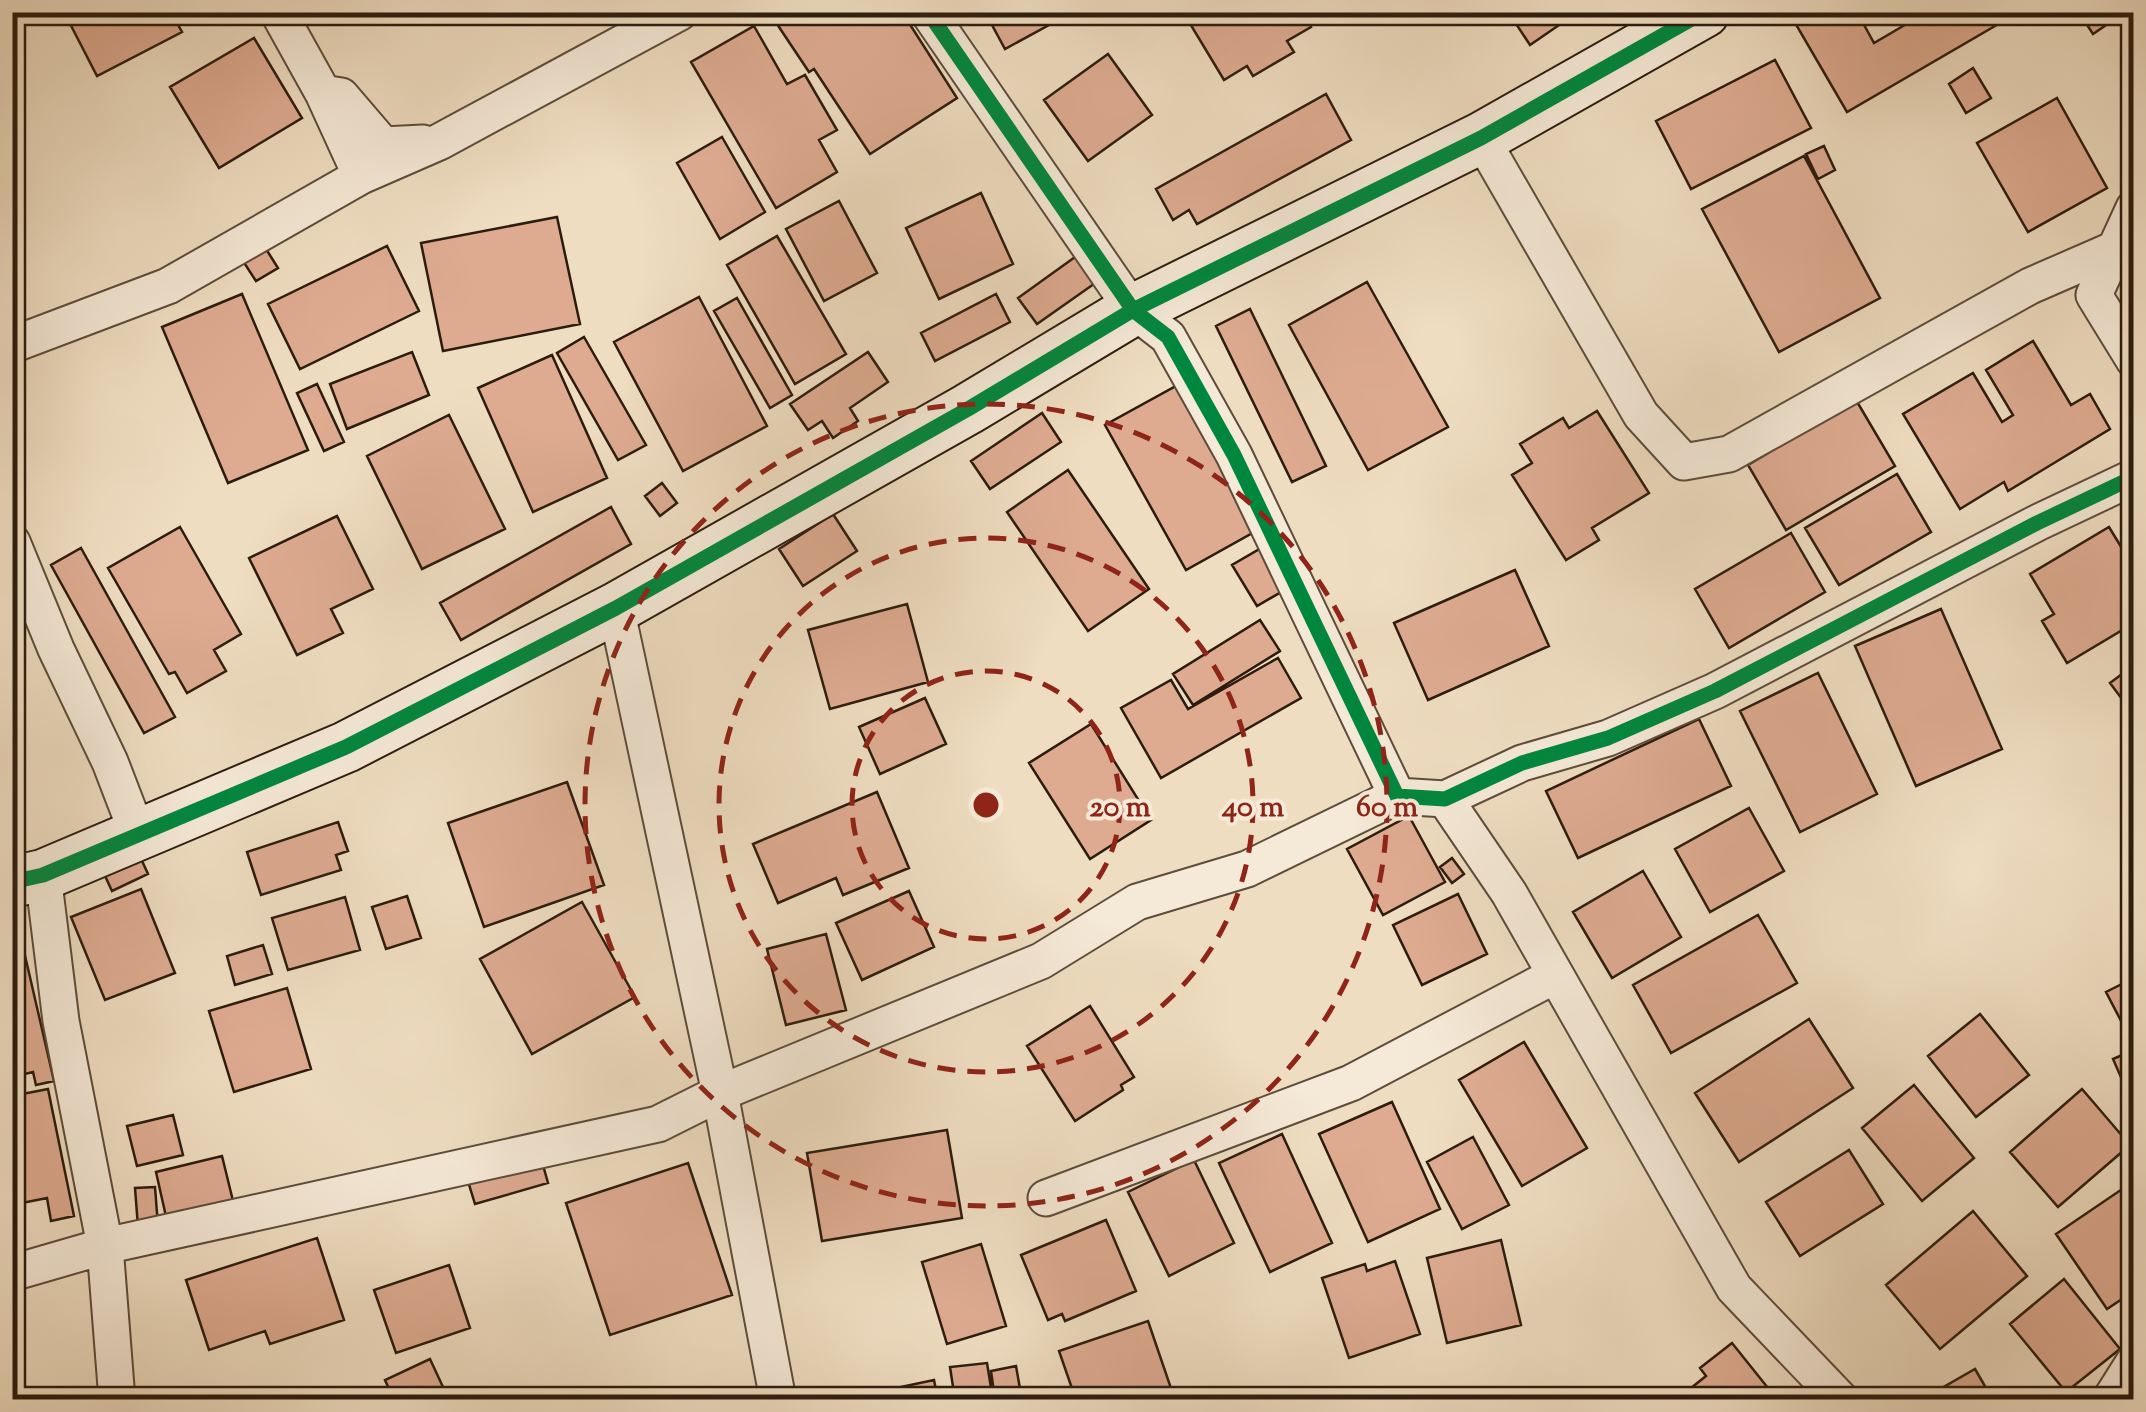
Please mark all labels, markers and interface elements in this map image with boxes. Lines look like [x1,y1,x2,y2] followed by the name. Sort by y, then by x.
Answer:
[968,787,1004,823] centre of rings
[1089,787,1151,830] text: 20 m
[1221,787,1284,830] text: 40 m
[1356,787,1418,830] text: 60 m

